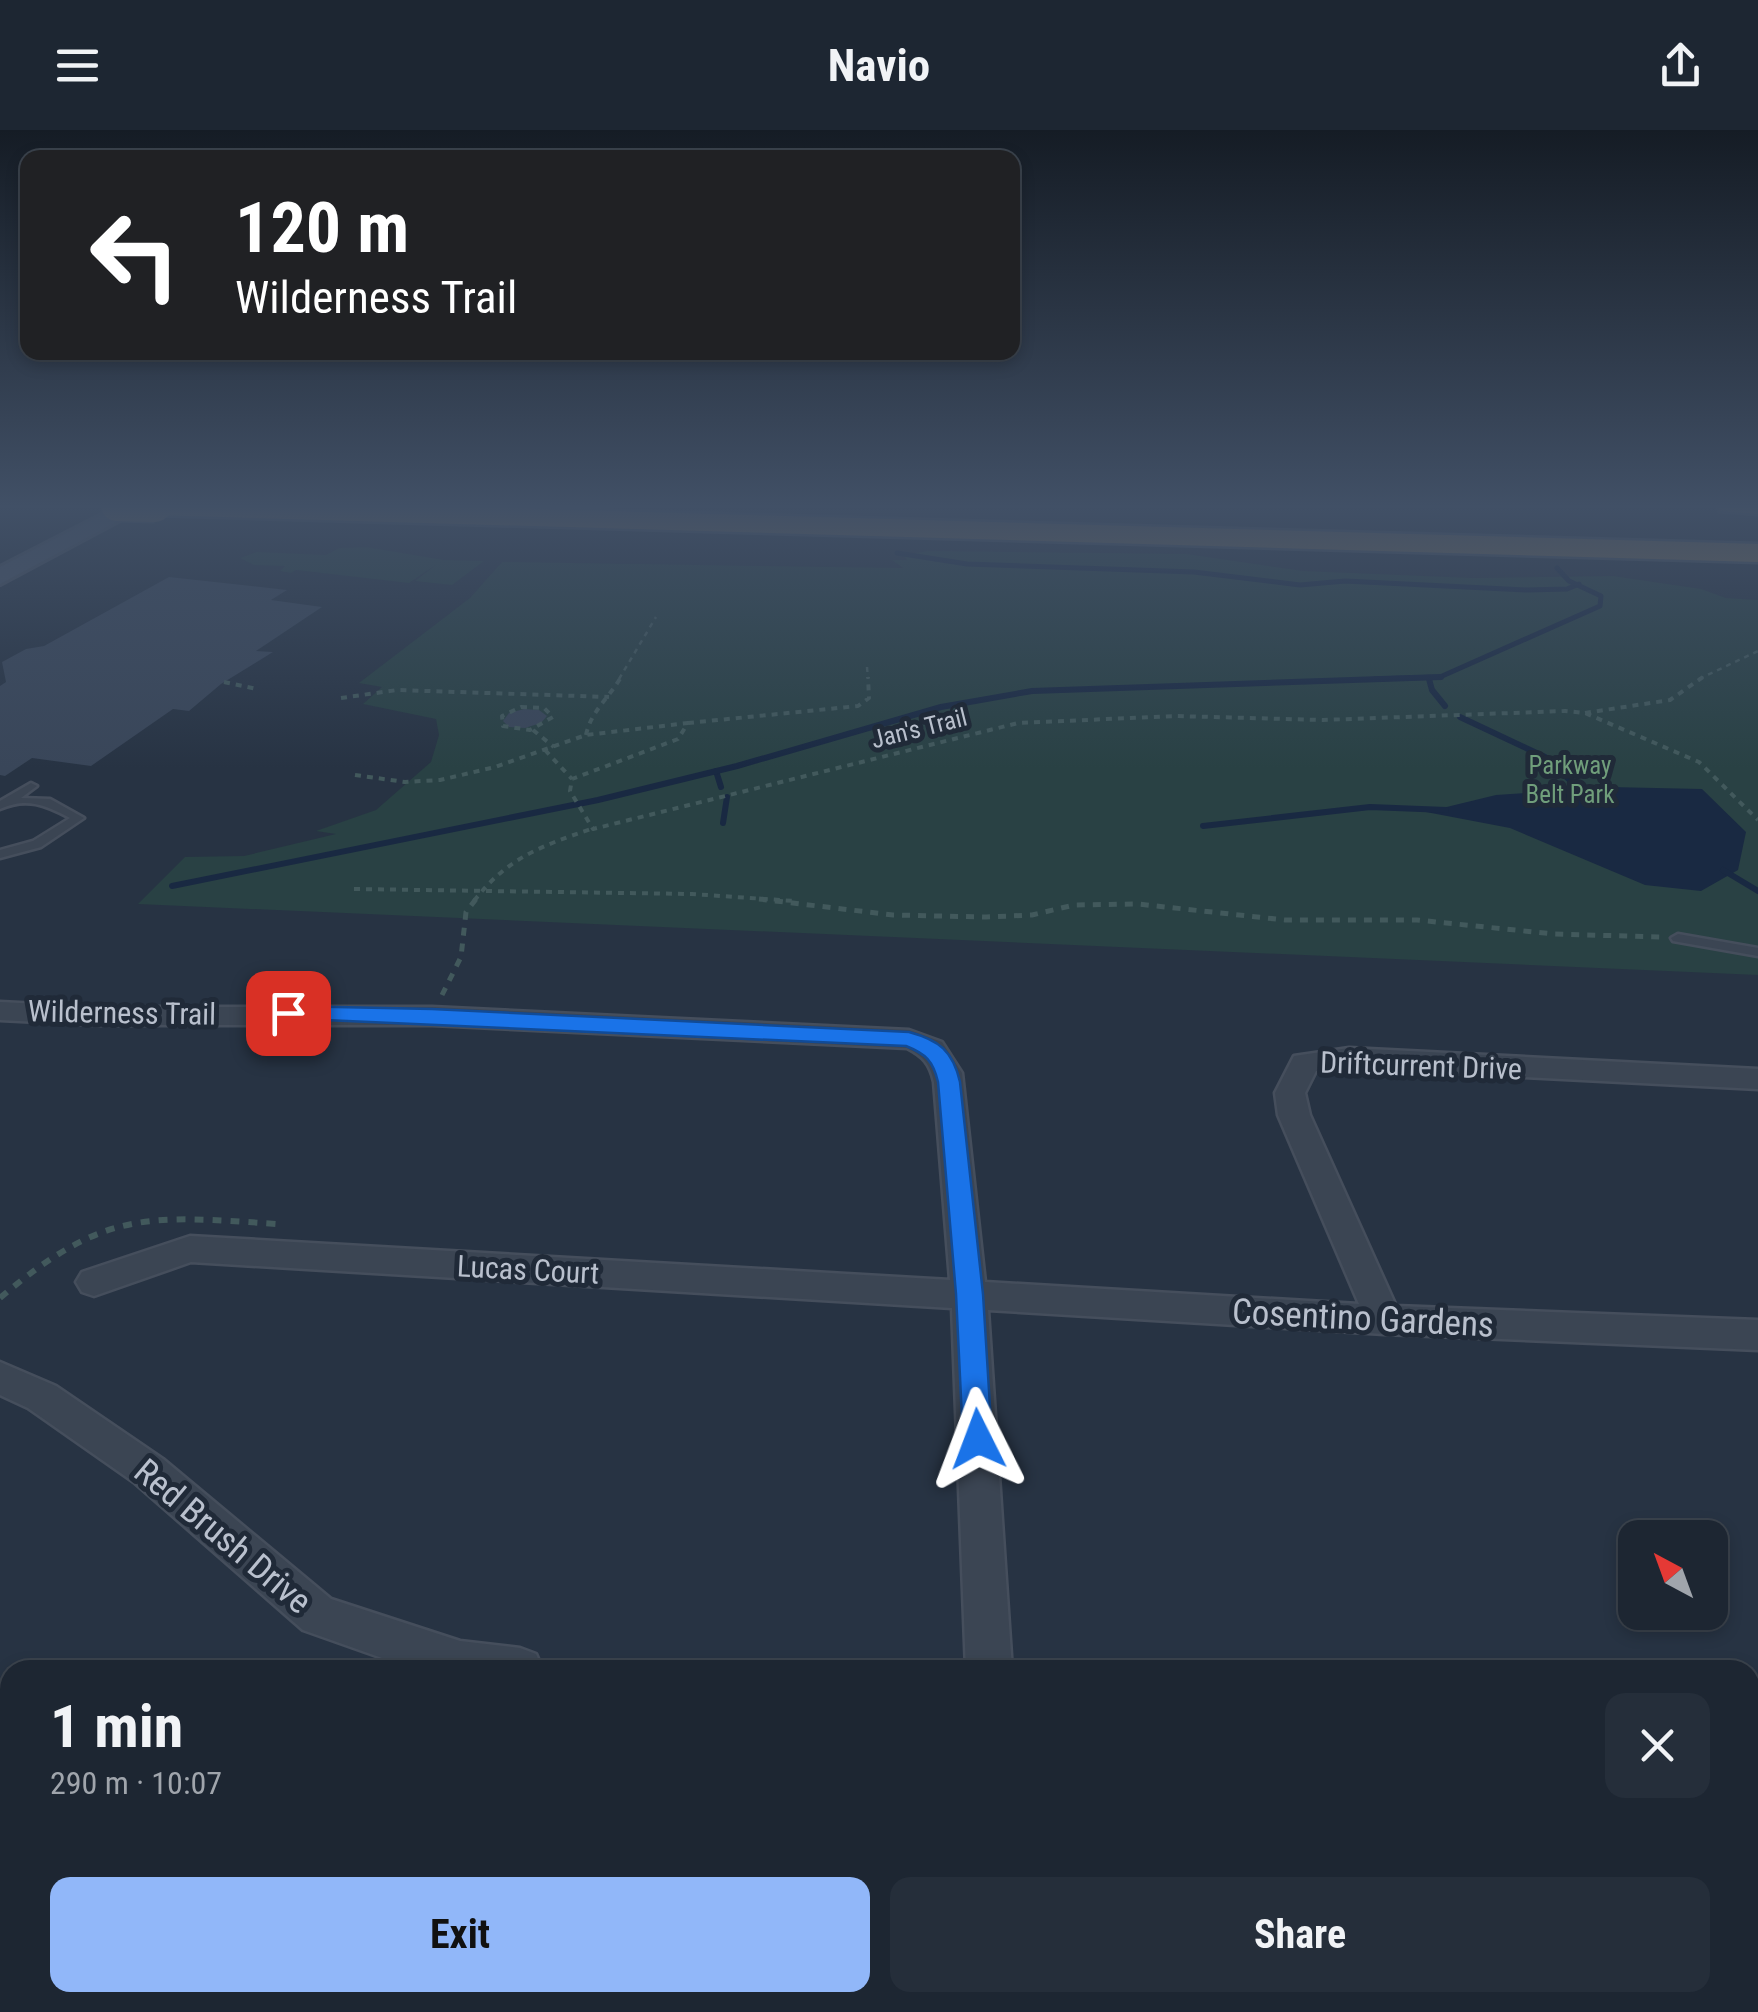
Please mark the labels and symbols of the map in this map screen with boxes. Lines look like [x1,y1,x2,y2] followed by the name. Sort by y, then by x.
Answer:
[868,703,970,754] street label: Jan's Trail
[1526,751,1615,809] park label: Parkway Belt Park
[246,971,331,1056] pin
[28,993,216,1032] street label: Wilderness Trail
[1319,1044,1523,1087] street label: Driftcurrent Drive
[456,1248,600,1291] street label: Lucas Court
[1231,1291,1495,1346] street label: Cosentino Gardens
[926,1387,1030,1491] position arrow
[126,1451,319,1622] street label: Red Brush Drive
[1618,1520,1728,1630] north arrow

